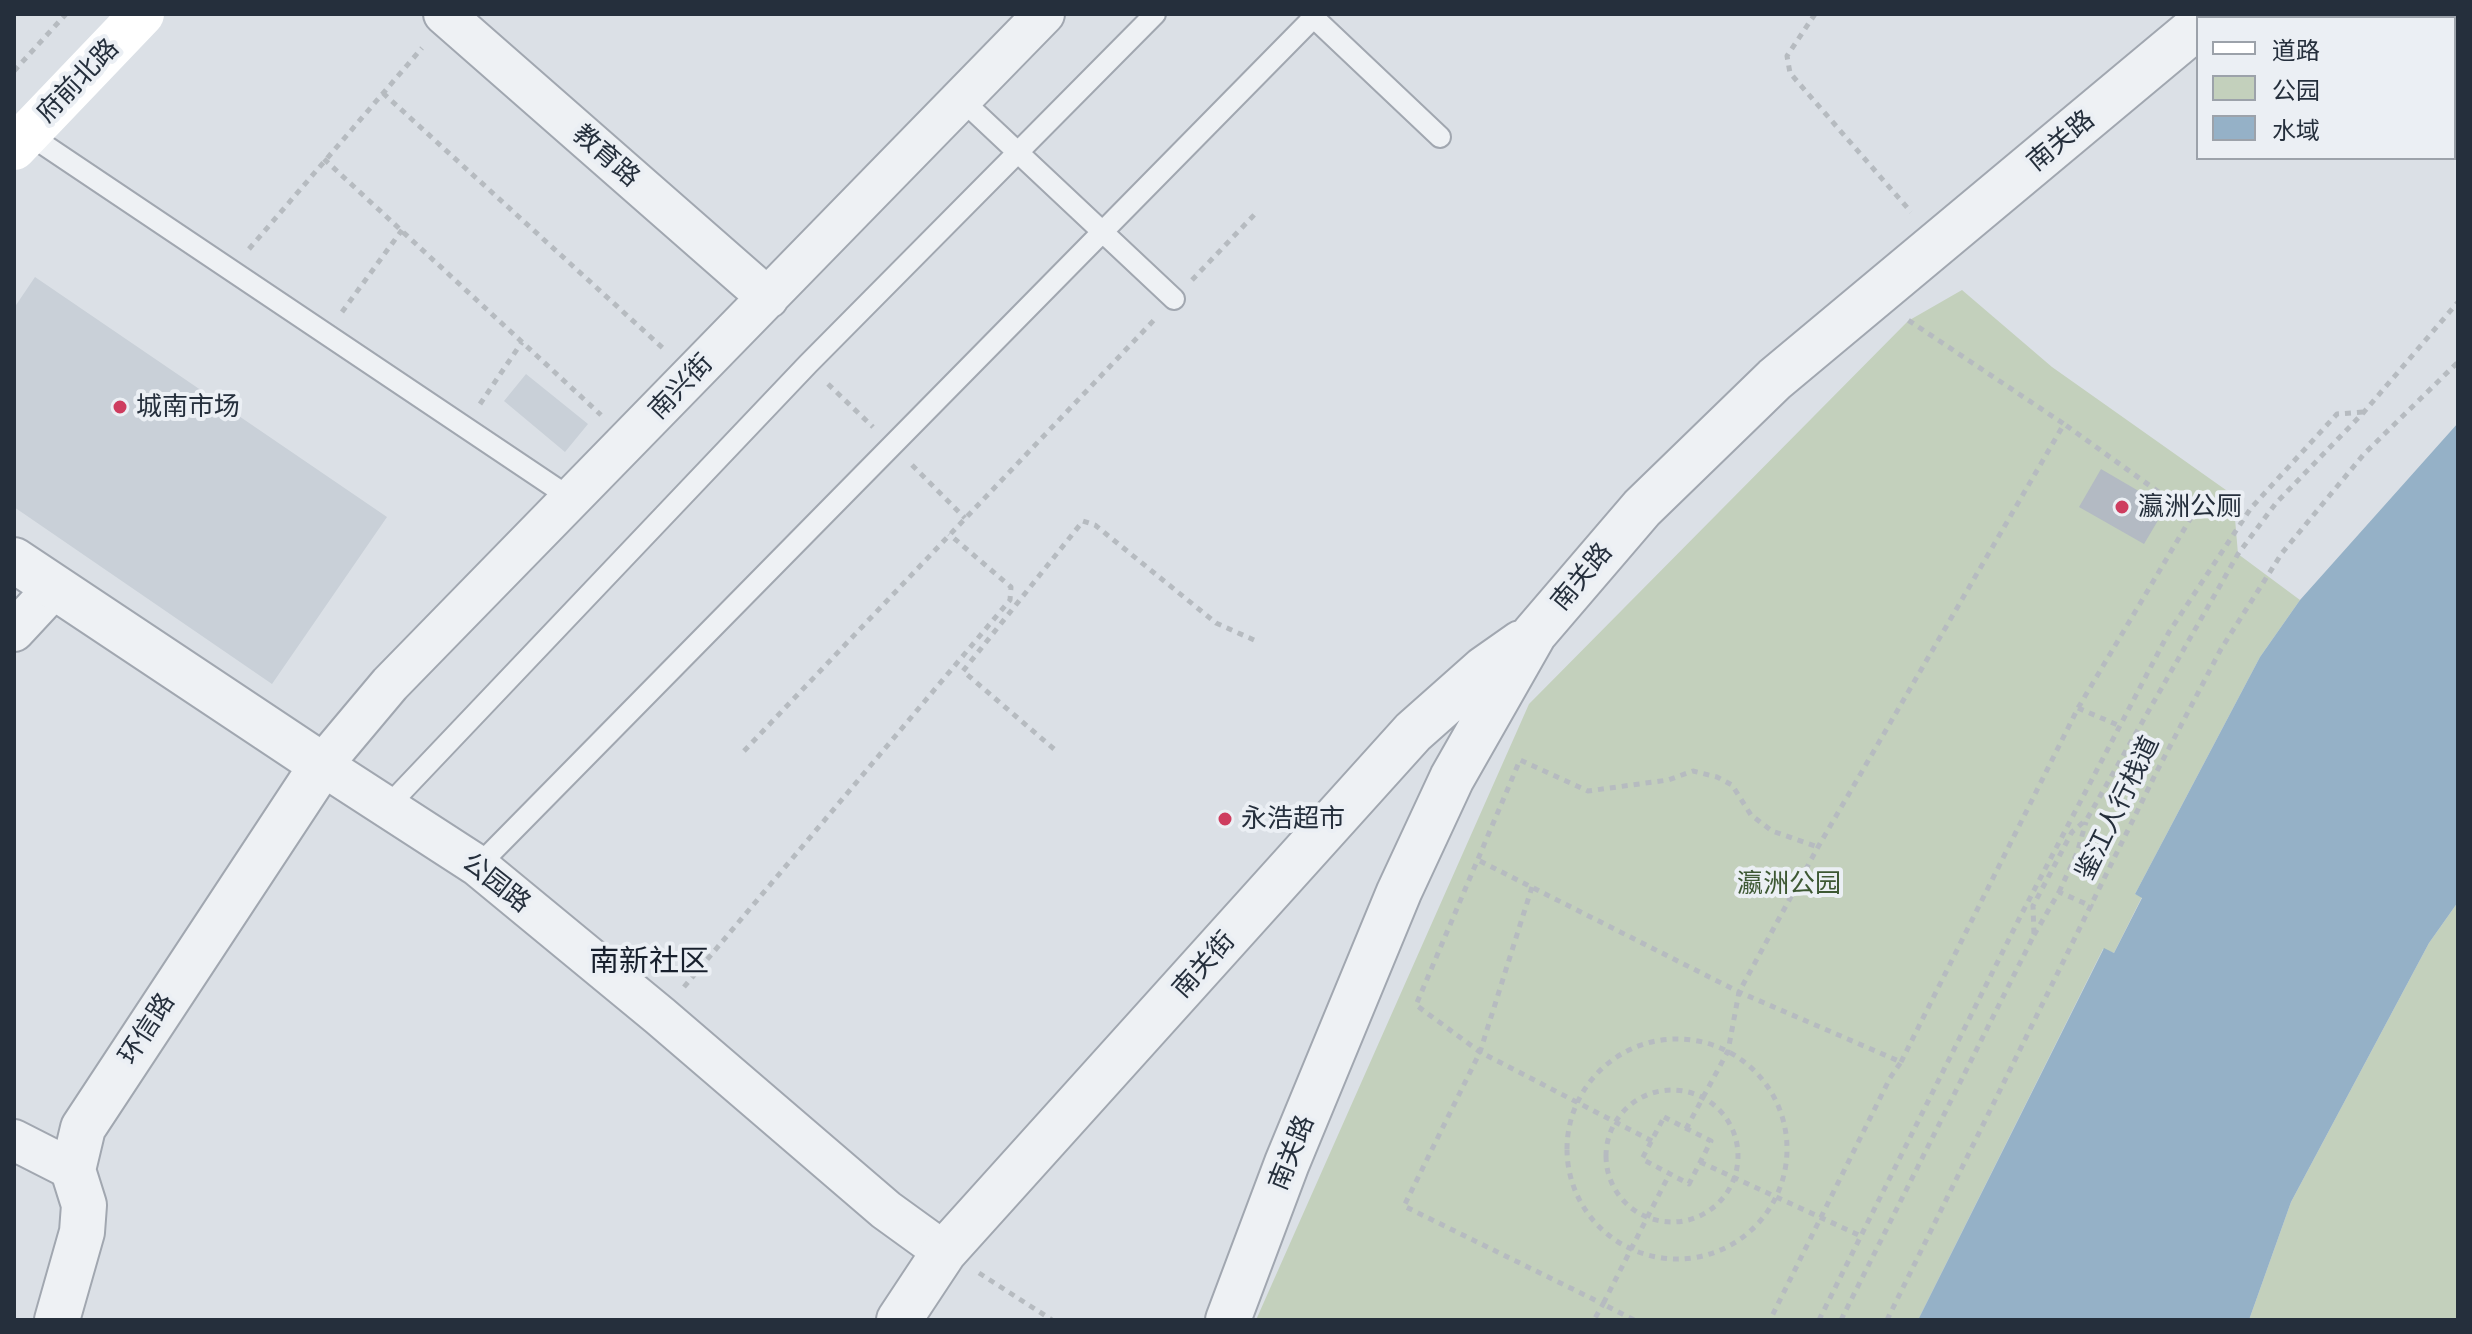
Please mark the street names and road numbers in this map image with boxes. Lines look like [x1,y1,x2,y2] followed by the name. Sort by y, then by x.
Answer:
[31,33,125,129] street label: 府前北路
[2021,104,2101,178] street label: 南关路
[566,119,646,193] street label: 教育路
[643,348,719,426] street label: 南兴街
[1545,537,1619,617] street label: 南关路
[2070,731,2166,885] street label: 鉴江人行栈道
[456,847,536,919] street label: 公园路
[1166,926,1242,1004] street label: 南关街
[113,988,181,1070] street label: 环信路
[1263,1111,1321,1195] street label: 南关路

